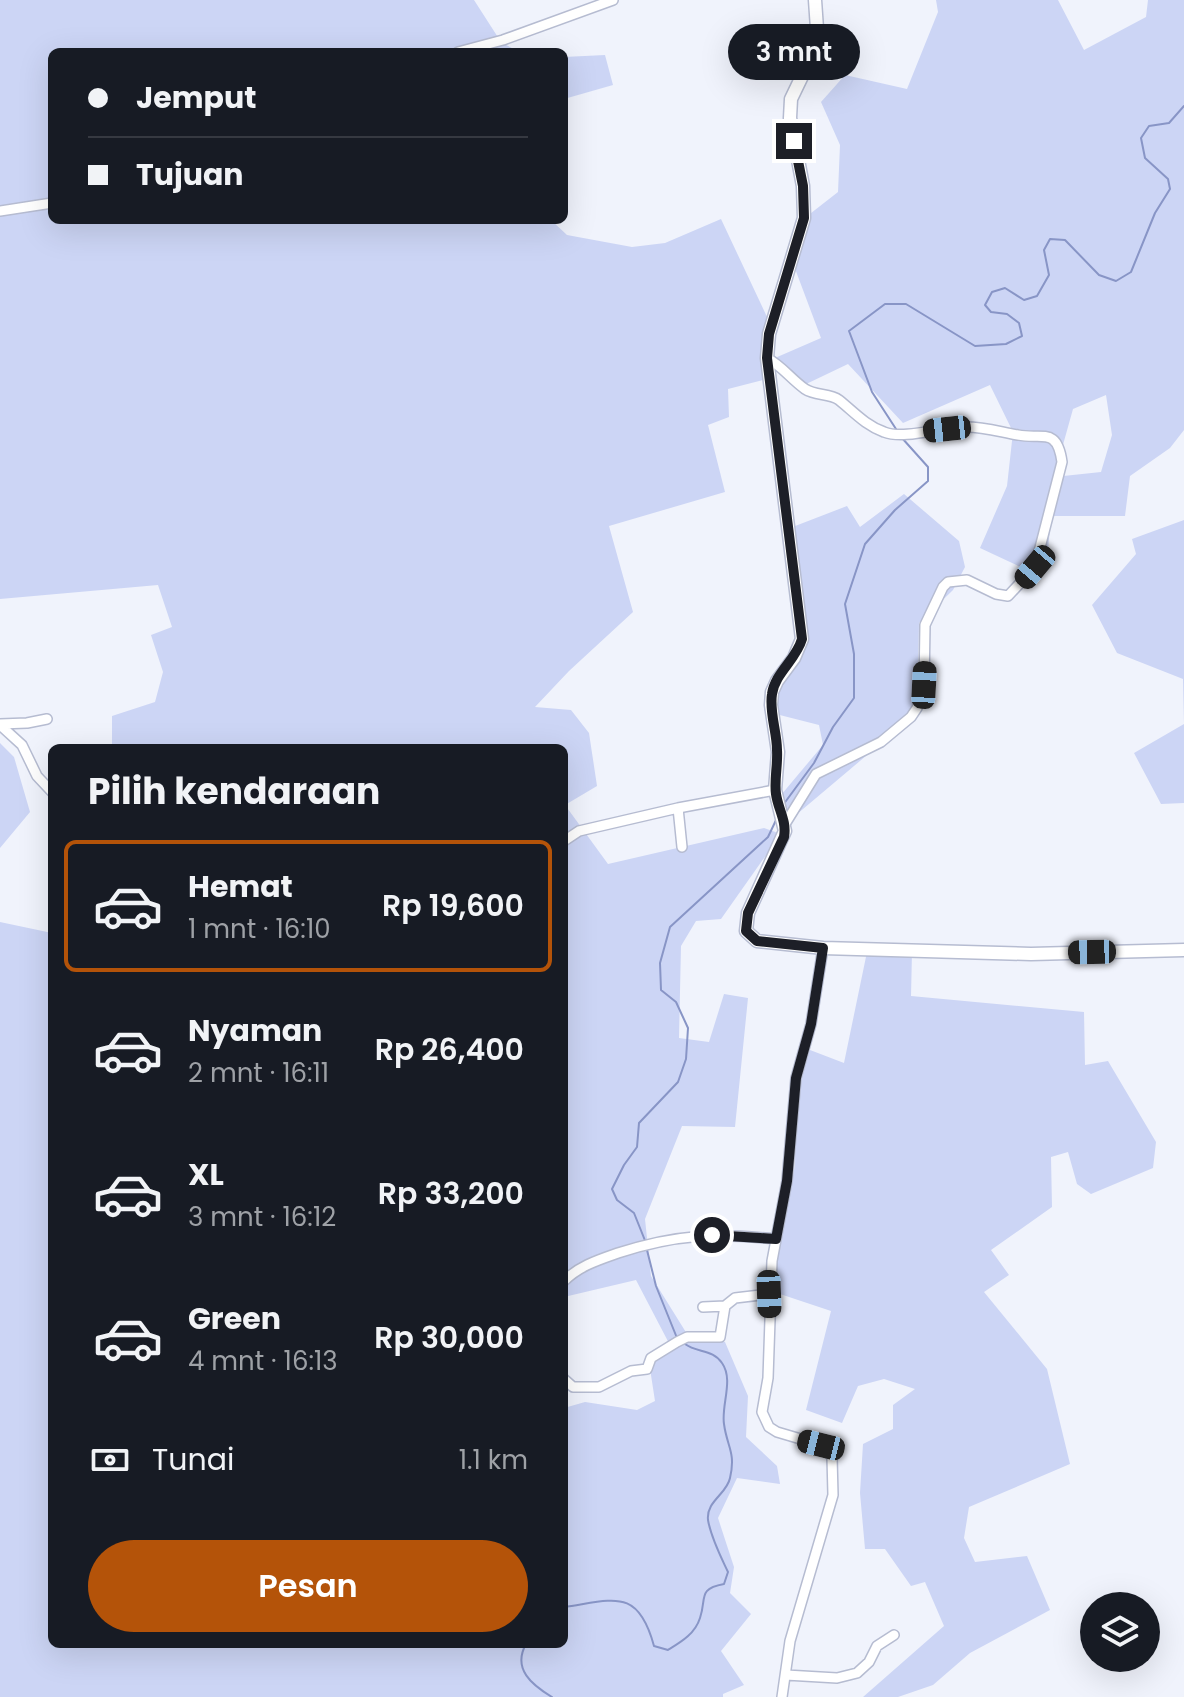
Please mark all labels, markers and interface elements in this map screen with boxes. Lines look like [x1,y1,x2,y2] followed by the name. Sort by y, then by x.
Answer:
[728,25,860,81] callout: 3 mnt
[756,34,832,70] text: 3 mnt
[136,76,256,119] text: Jemput
[776,123,812,159] route end
[136,153,244,196] text: Tujuan
[922,415,972,443] car
[1010,541,1060,593] car
[911,660,937,710] car
[88,766,380,817] text: Pilih kendaraan
[188,865,293,908] text: Hemat
[92,870,164,942] icon: car
[382,884,524,927] text: Rp 19,600
[188,911,331,947] text: 1 mnt · 16:10
[1068,940,1116,964] car
[188,1009,322,1052] text: Nyaman
[92,1014,164,1086] icon: car
[375,1028,524,1071] text: Rp 26,400
[188,1055,329,1091] text: 2 mnt · 16:11
[188,1153,224,1196] text: XL
[92,1158,164,1230] icon: car
[378,1172,524,1215] text: Rp 33,200
[188,1199,336,1235] text: 3 mnt · 16:12
[694,1217,730,1253] route start
[756,1270,782,1318] car
[188,1297,281,1340] text: Green
[92,1302,164,1374] icon: car
[374,1316,524,1359] text: Rp 30,000
[188,1343,338,1379] text: 4 mnt · 16:13
[795,1428,847,1462] car
[88,1438,132,1482] icon: cash
[152,1438,234,1481] text: Tunai
[459,1442,528,1478] text: 1.1 km
[88,1540,528,1632] button: Pesan
[1080,1592,1160,1672] map controls
[1080,1592,1160,1672] button: layers

